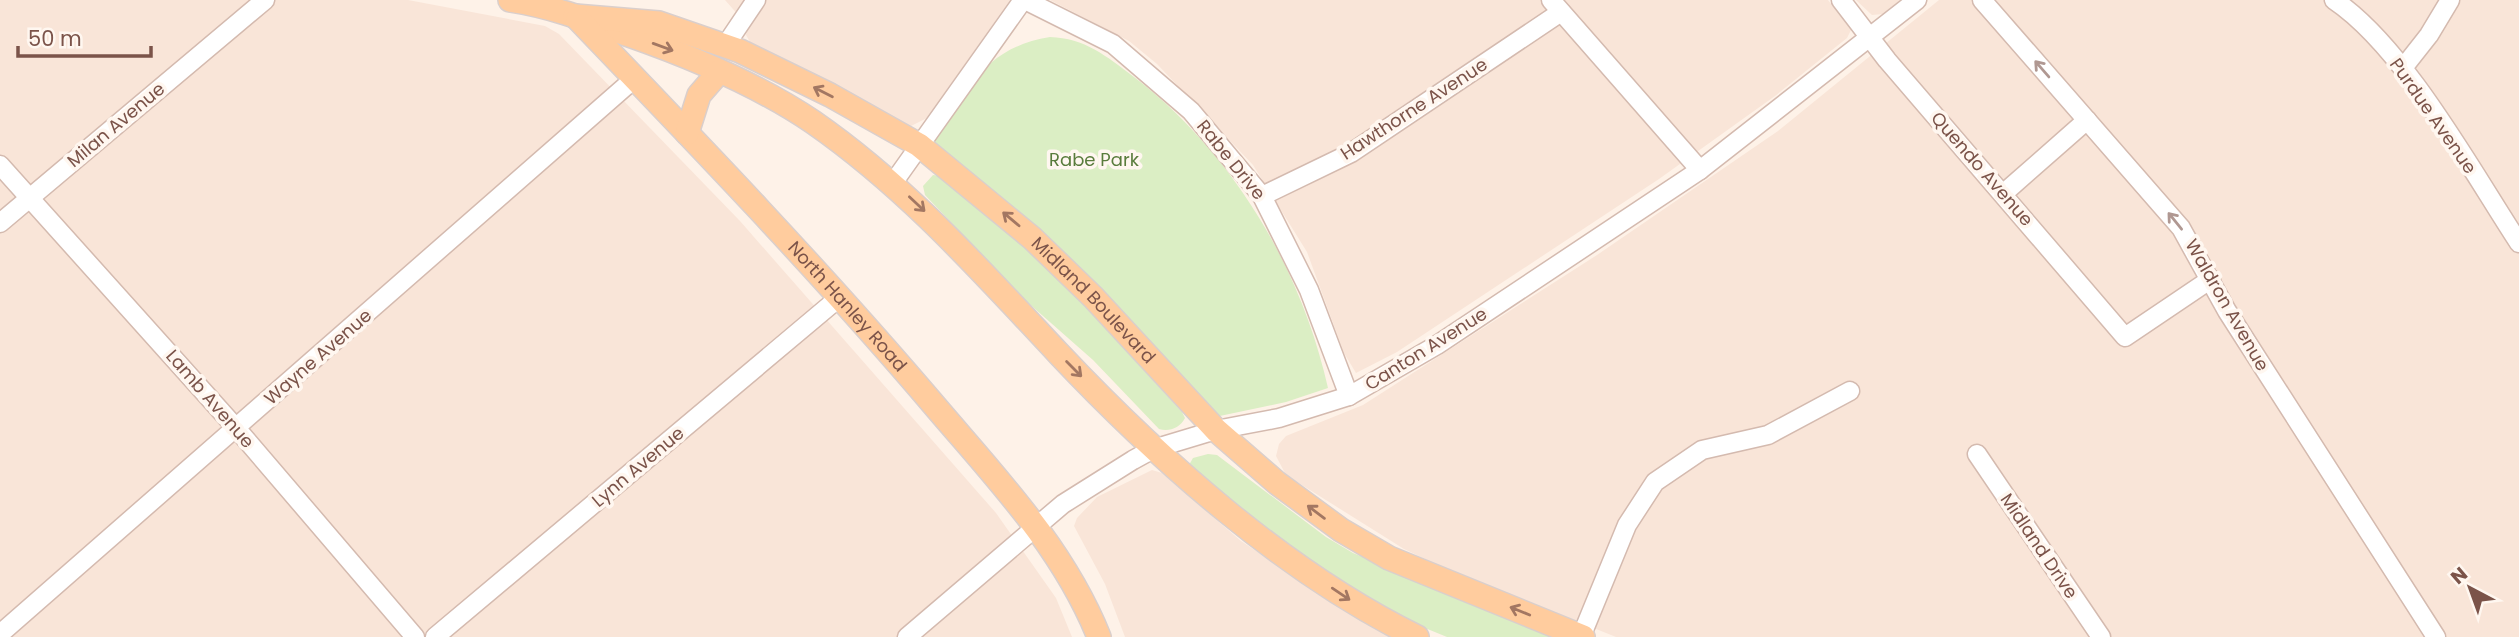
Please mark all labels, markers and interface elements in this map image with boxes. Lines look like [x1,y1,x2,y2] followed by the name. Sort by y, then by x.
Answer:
[18,14,150,58] scale bar
[28,24,82,53] text: 50 m
[651,42,673,54] one-way arrow
[1335,52,1492,166] street label: Hawthorne Avenue
[2384,53,2483,179] street label: Purdue Avenue
[2034,60,2050,78] one-way arrow
[62,76,170,173] street label: Milan Avenue
[813,85,834,99] one-way arrow
[1926,106,2039,231] street label: Quendo Avenue
[1191,114,1271,205] street label: Rabe Drive
[1049,147,1140,172] park label: Rabe Park
[908,196,925,213] one-way arrow
[1002,212,1020,227] one-way arrow
[2168,213,2183,231] one-way arrow
[1026,231,1161,369] street label: Midland Boulevard
[2179,234,2275,375] street label: Waldron Avenue
[782,236,913,377] street label: North Hanley Road
[1360,301,1492,396] street label: Canton Avenue
[259,303,377,410] street label: Wayne Avenue
[161,344,260,453] street label: Lamb Avenue
[1065,360,1082,377] one-way arrow
[586,421,689,513] street label: Lynn Avenue
[1995,488,2084,603] street label: Midland Drive
[1307,504,1326,519] one-way arrow
[2435,553,2505,623] north arrow
[2445,561,2473,590] text: N
[1330,587,1350,601] one-way arrow
[1509,604,1531,617] one-way arrow

